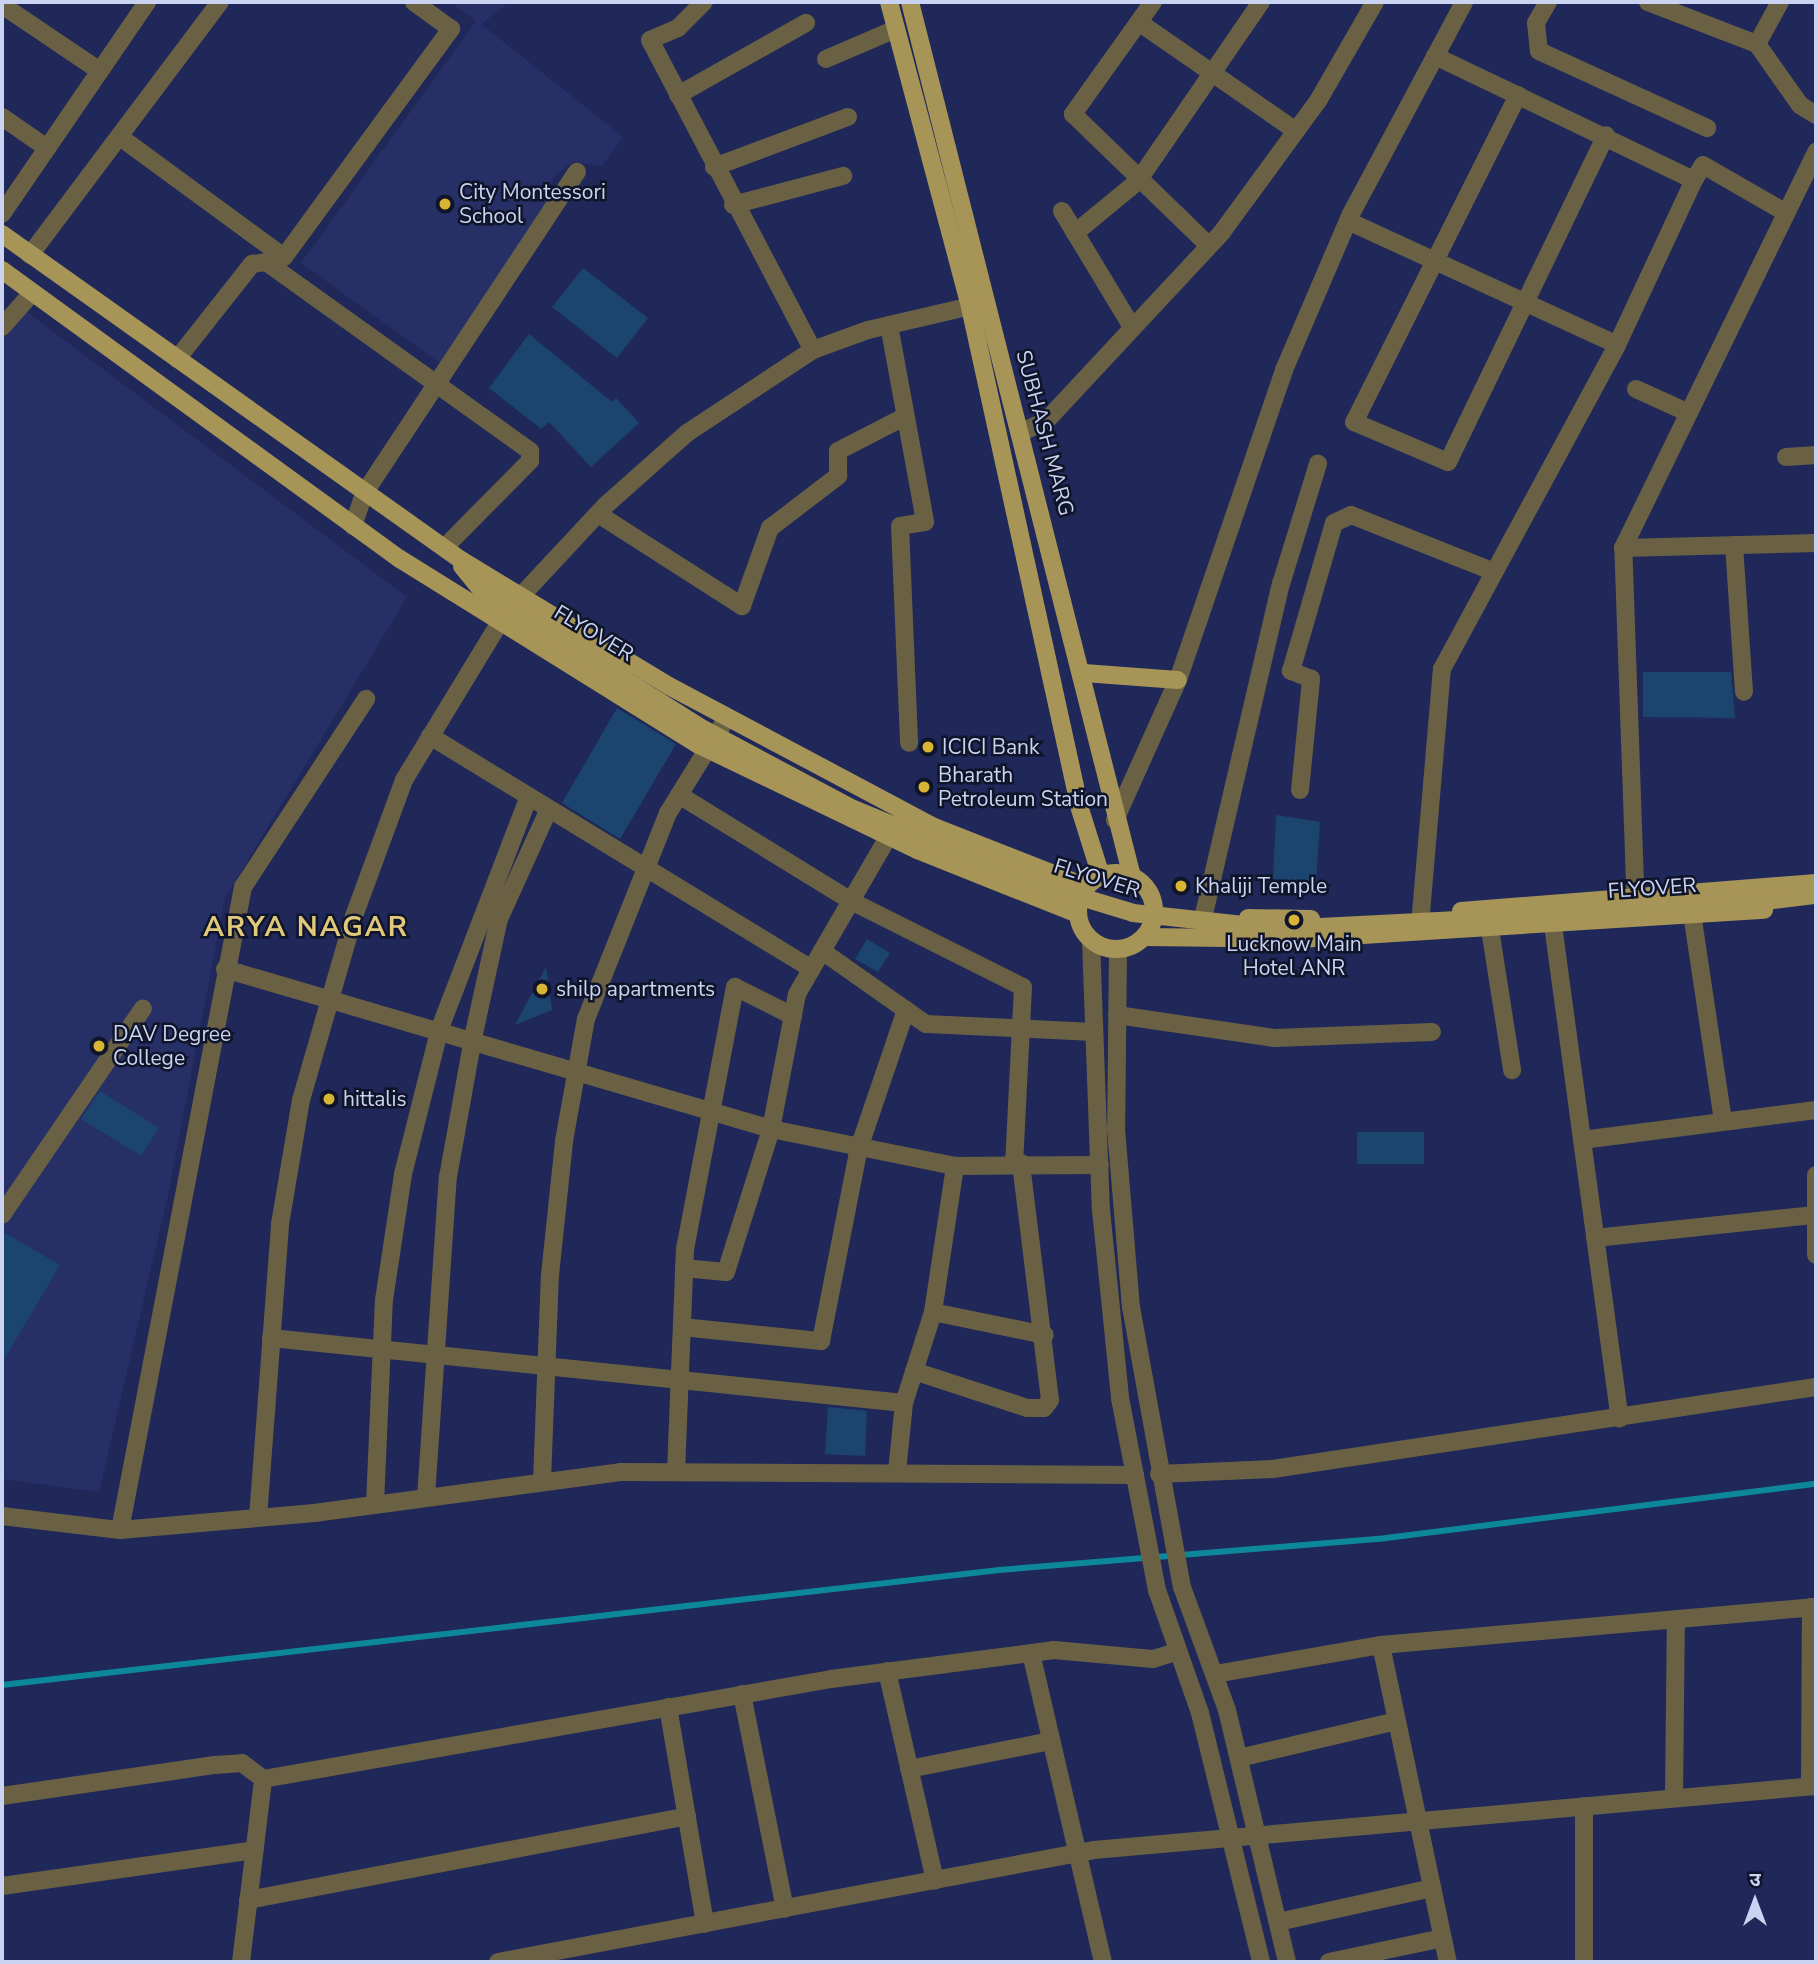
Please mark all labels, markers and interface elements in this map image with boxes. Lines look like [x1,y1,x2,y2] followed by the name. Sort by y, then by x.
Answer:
[459,179,606,229] place label: City Montessori School
[437,196,453,212] marker: City Montessori School
[1011,347,1079,519] street label: SUBHASH MARG
[550,599,638,667] street label: FLYOVER
[942,734,1040,760] place label: ICICI Bank
[920,739,936,755] marker: ICICI Bank
[938,762,1108,812] place label: Bharath Petroleum Station
[916,779,932,795] marker: Bharath Petroleum Station
[1051,853,1143,903] street label: FLYOVER
[1607,872,1697,904] street label: FLYOVER
[1195,873,1327,899] place label: Khaliji Temple
[1173,878,1189,894] marker: Khaliji Temple
[204,910,408,944] district label: ARYA NAGAR
[1286,912,1302,928] marker: Lucknow Main Hotel ANR
[1226,931,1362,981] place label: Lucknow Main Hotel ANR
[556,976,715,1002] place label: shilp apartments
[534,981,550,997] marker: shilp apartments
[113,1021,231,1071] place label: DAV Degree College
[91,1038,107,1054] marker: DAV Degree College
[343,1086,407,1112] place label: hittalis
[321,1091,337,1107] marker: hittalis
[1720,1866,1790,1936] north arrow
[1749,1867,1761,1893] text: उ

